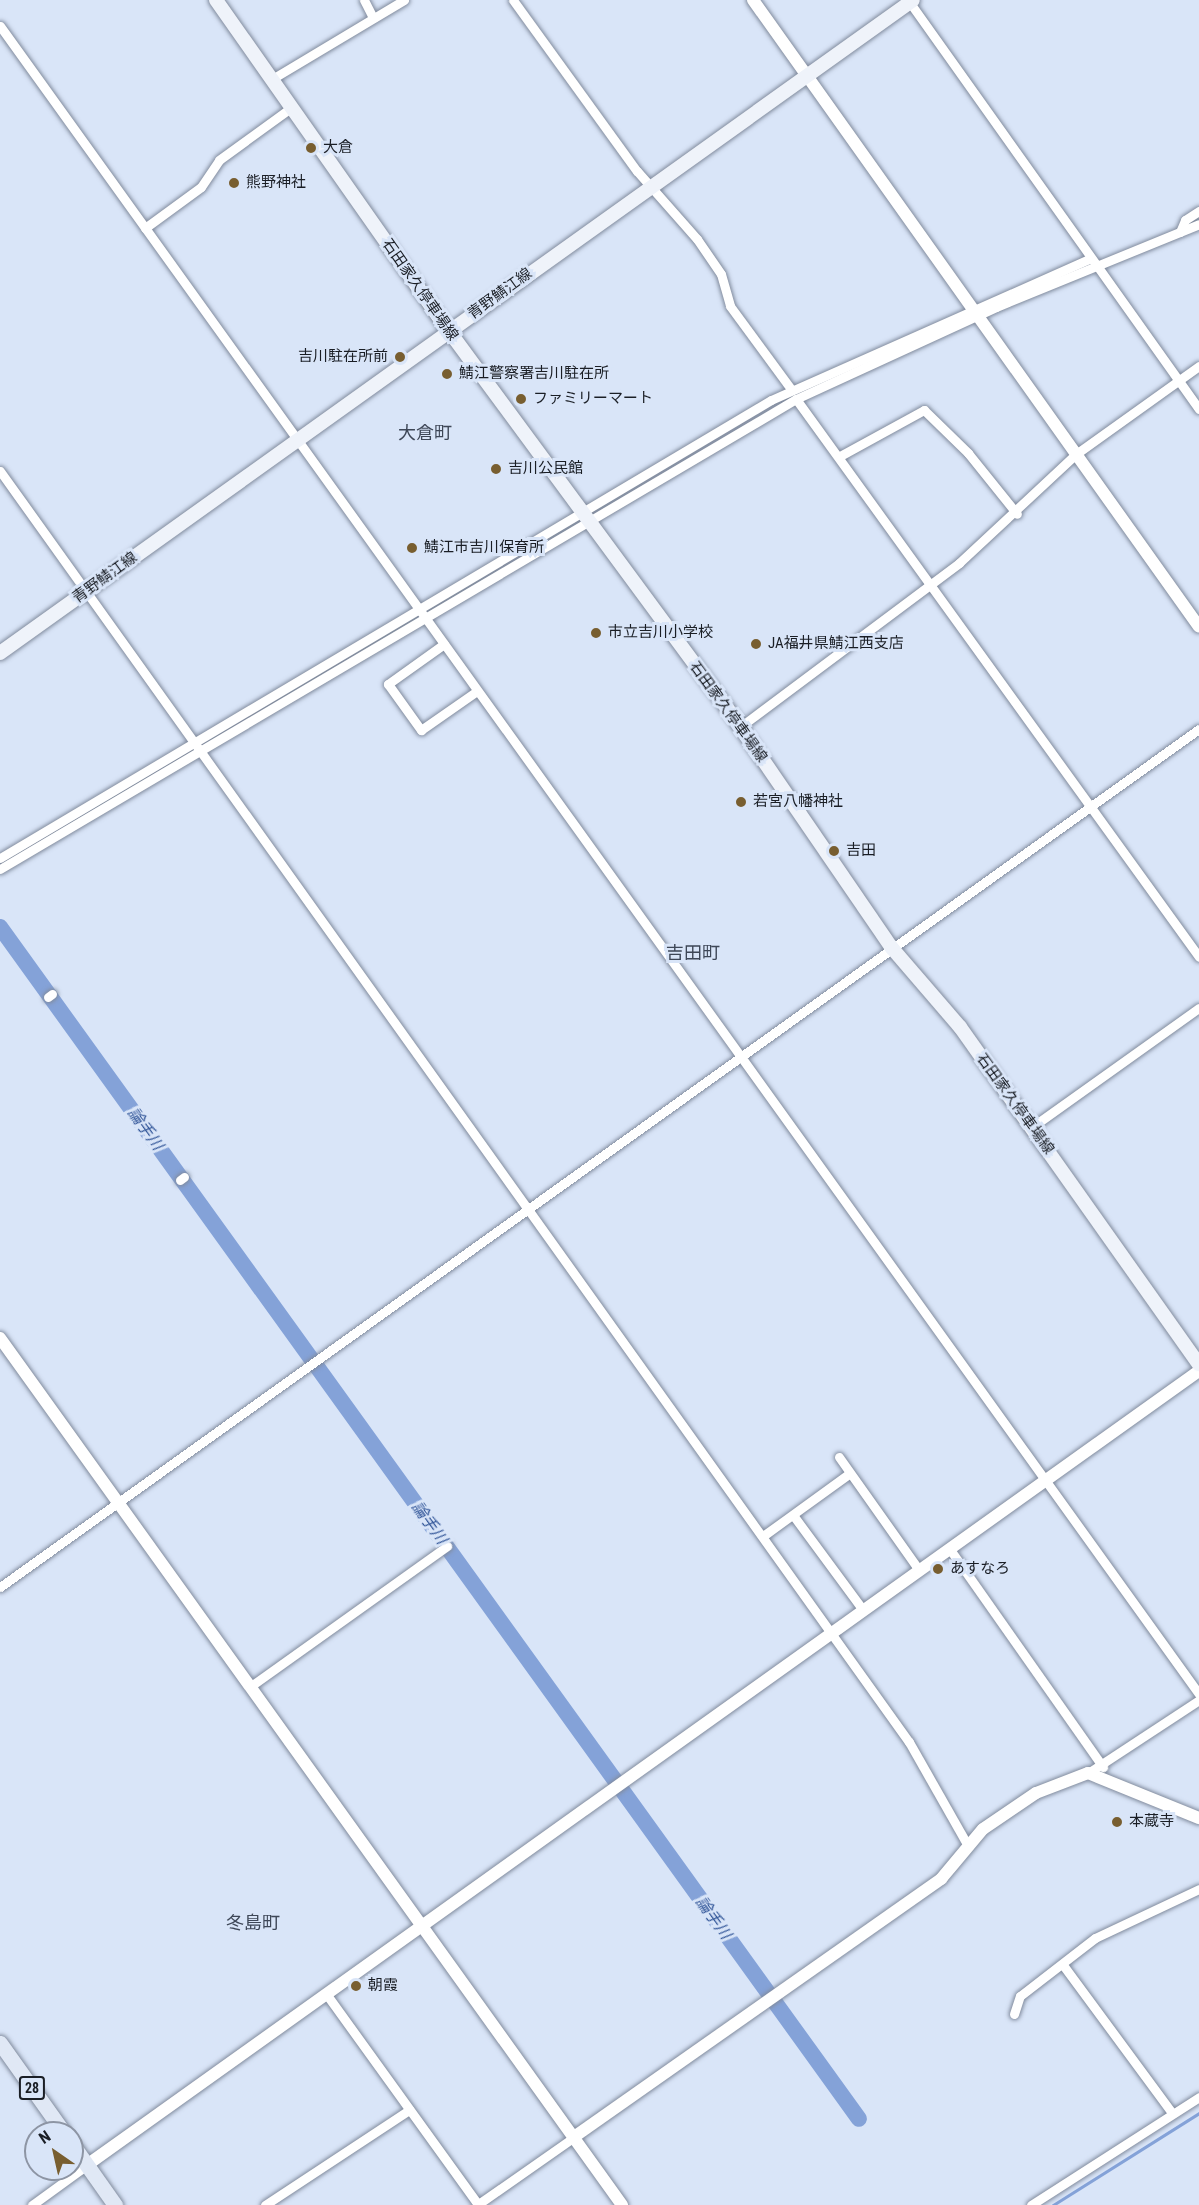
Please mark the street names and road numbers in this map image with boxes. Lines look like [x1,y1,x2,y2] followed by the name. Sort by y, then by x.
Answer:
[378,236,462,344] street label: 石田家久停車場線
[464,265,536,323] street label: 青野鯖江線
[69,549,141,607] street label: 青野鯖江線
[685,658,771,766] street label: 石田家久停車場線
[972,1050,1058,1158] street label: 石田家久停車場線
[18,2077,46,2099] road number: 28

